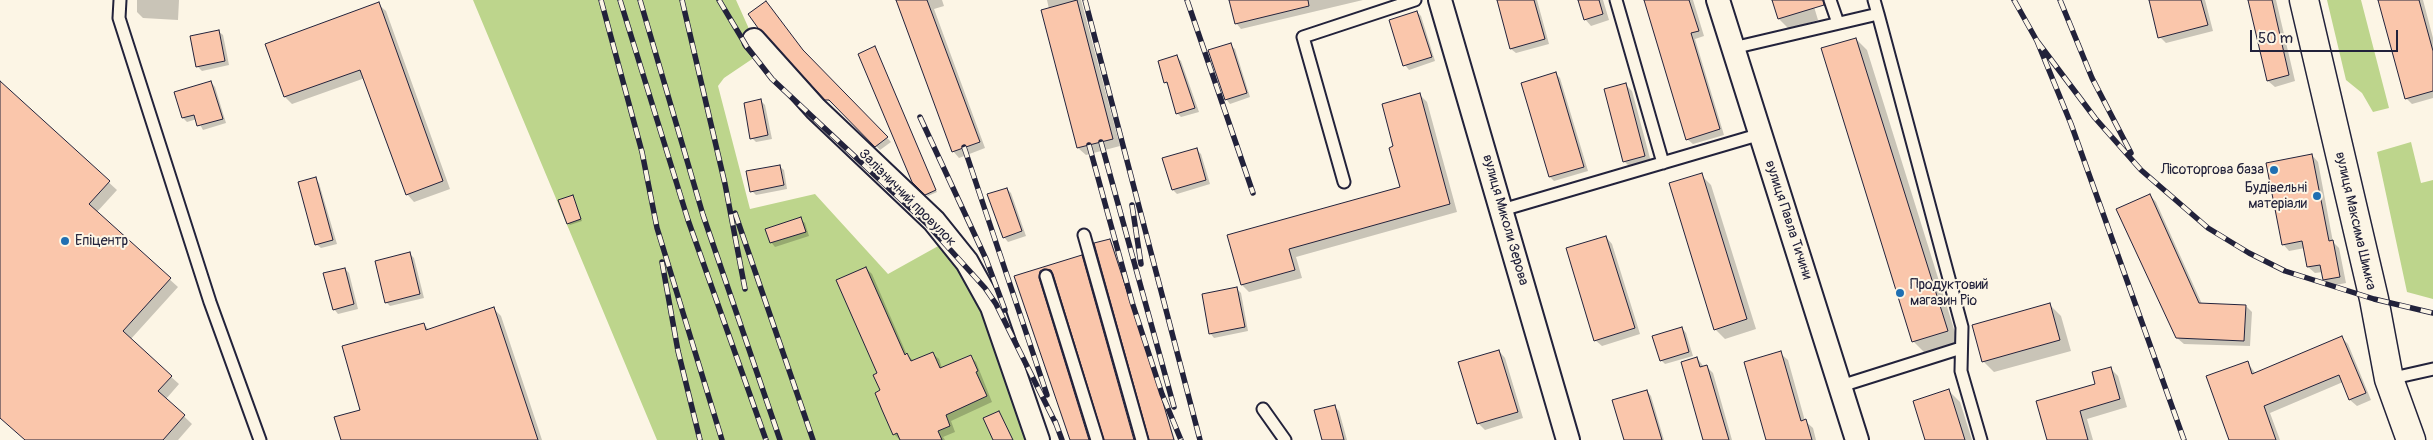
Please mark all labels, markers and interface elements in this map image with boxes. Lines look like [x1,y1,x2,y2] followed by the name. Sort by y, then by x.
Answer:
[2253,20,2400,52] scale bar
[2258,29,2293,48] text: 50 m
[855,146,959,250] street label: Залізничний провулок
[2331,150,2379,292] street label: вулиця Максима Шимка
[1478,153,1532,287] street label: вулиця Миколи Зерова
[1761,158,1815,282] street label: вулиця Павла Тичини
[2161,162,2264,178] place label: Лісоторгова база
[2268,164,2280,176] marker: Лісоторгова база
[2245,180,2307,212] place label: Будівельні матеріали
[2311,190,2323,202] marker: Будівельні матеріали
[75,233,128,249] place label: Епіцентр
[59,235,71,247] marker: Епіцентр
[1910,277,1988,310] place label: Продуктовий магазин Ріо
[1894,287,1906,299] marker: Продуктовий магазин Ріо

